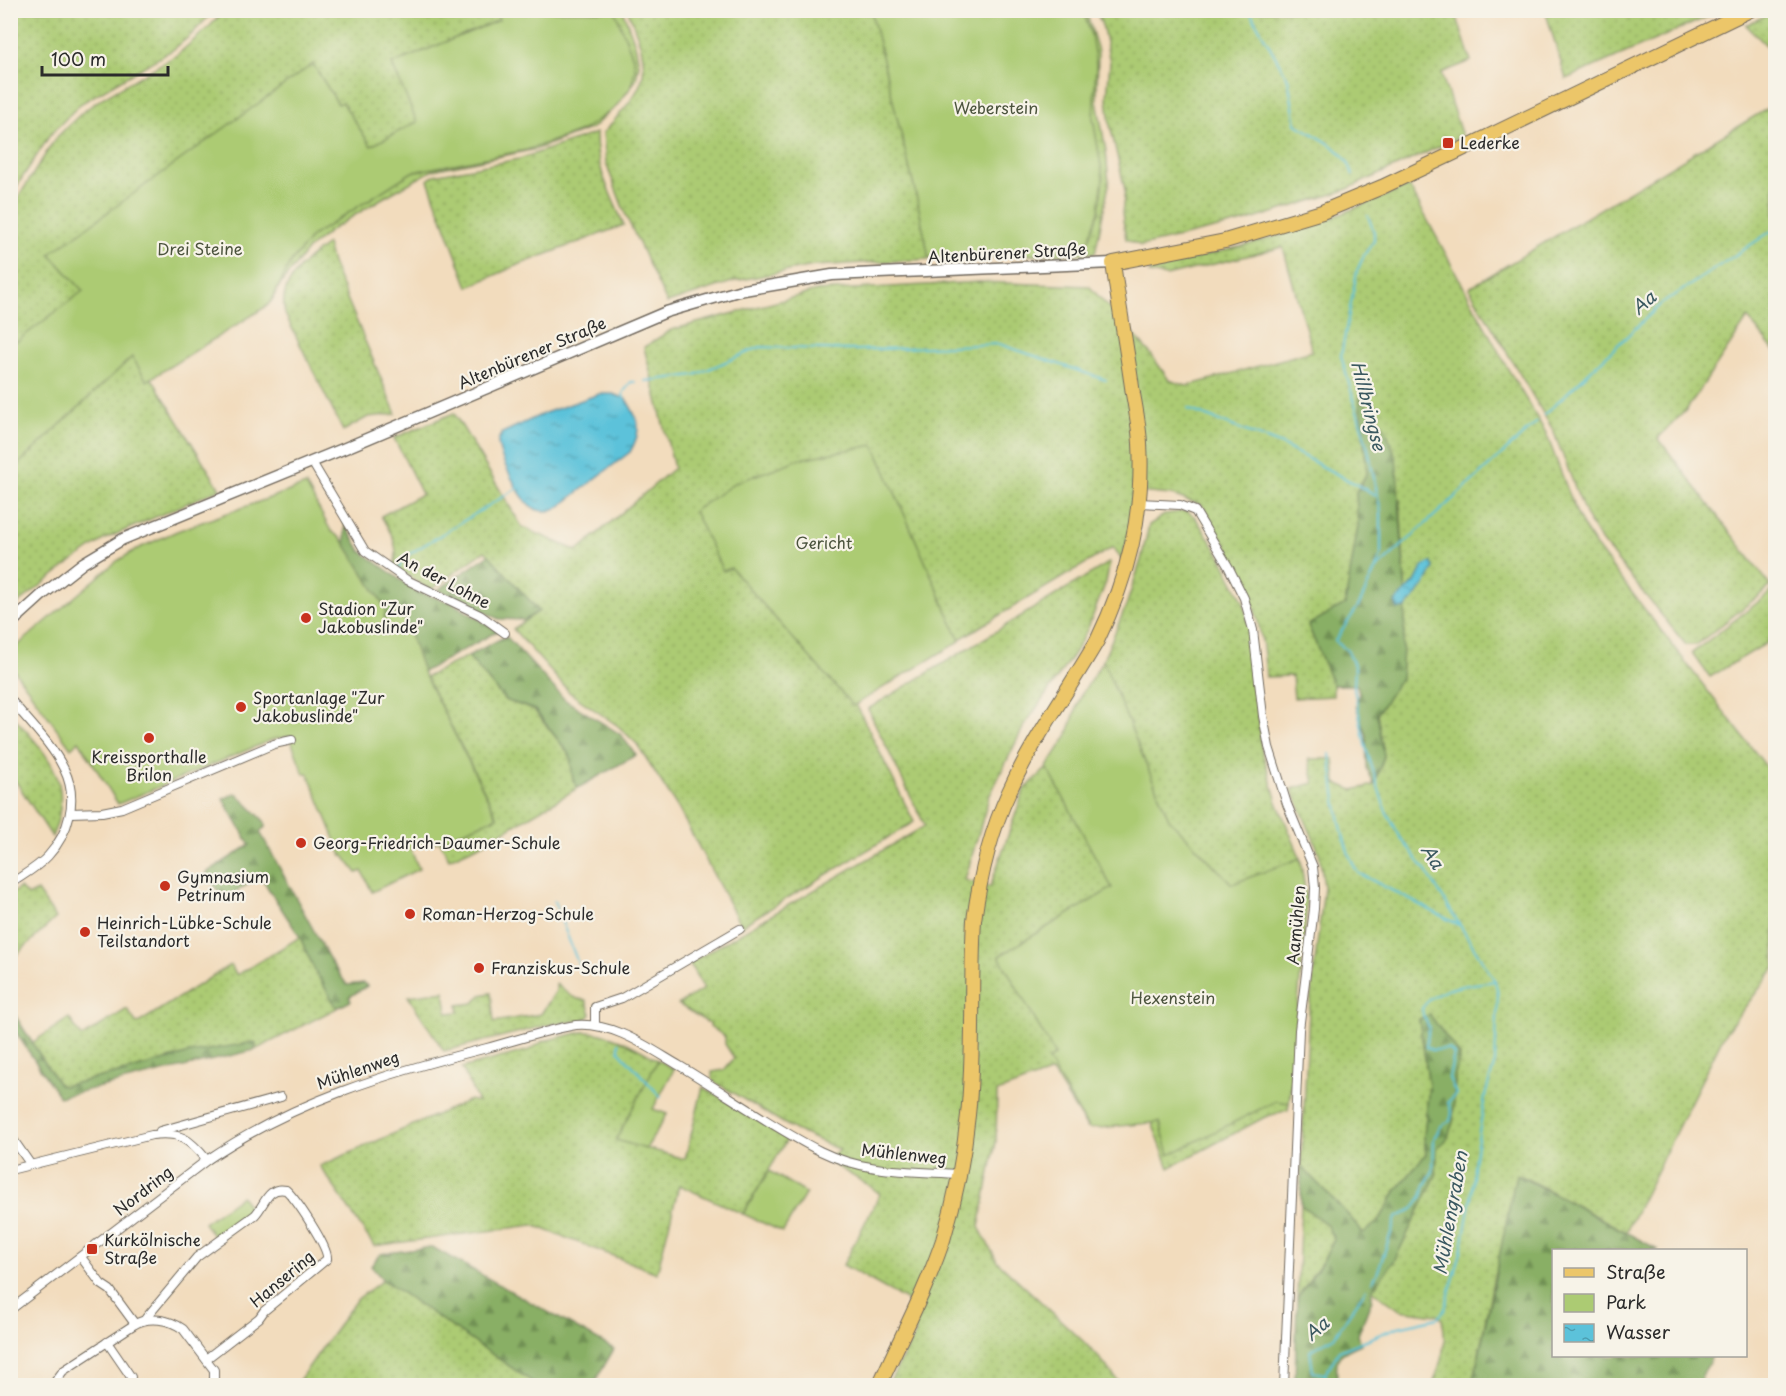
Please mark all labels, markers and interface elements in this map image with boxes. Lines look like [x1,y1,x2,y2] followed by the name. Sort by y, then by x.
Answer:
[42,39,168,77] scale bar
[51,45,106,72] text: 100 m
[954,95,1038,119] park label: Weberstein
[1460,130,1520,154] place label: Lederke
[1441,136,1455,150] marker: Lederke
[157,236,243,260] park label: Drei Steine
[927,236,1087,268] street label: Altenbürener Straße
[1625,283,1662,320] water label: Aa
[454,310,609,394] street label: Altenbürener Straße
[1345,358,1394,455] water label: Hillbringse
[795,530,853,554] park label: Gericht
[394,544,495,614] street label: An der Lohne
[318,596,423,638] place label: Stadion "Zur Jakobuslinde"
[299,611,313,625] marker: Stadion "Zur Jakobuslinde"
[253,685,385,727] place label: Sportanlage "Zur Jakobuslinde"
[234,700,248,714] marker: Sportanlage "Zur Jakobuslinde"
[142,731,156,745] marker: Kreissporthalle Brilon
[91,744,207,786] place label: Kreissporthalle Brilon
[313,830,561,854] place label: Georg-Friedrich-Daumer-Schule
[294,836,308,850] marker: Georg-Friedrich-Daumer-Schule
[1415,838,1452,875] water label: Aa
[177,864,269,906] place label: Gymnasium Petrinum
[158,879,172,893] marker: Gymnasium Petrinum
[1280,884,1310,966] street label: Aamühlen
[422,901,594,925] place label: Roman-Herzog-Schule
[403,907,417,921] marker: Roman-Herzog-Schule
[97,910,272,952] place label: Heinrich-Lübke-Schule Teilstandort
[78,925,92,939] marker: Heinrich-Lübke-Schule Teilstandort
[491,955,630,979] place label: Franziskus-Schule
[472,961,486,975] marker: Franziskus-Schule
[1131,985,1215,1009] park label: Hexenstein
[313,1044,402,1094] street label: Mühlenweg
[860,1137,948,1169] street label: Mühlenweg
[1425,1148,1474,1276] water label: Mühlengraben
[108,1159,177,1221] street label: Nordring
[104,1227,201,1269] place label: Kurkölnische Straße
[85,1242,99,1256] marker: Kurkölnische Straße
[244,1244,319,1312] street label: Hansering
[1552,1249,1747,1357] legend
[1606,1258,1666,1285] text: Straße
[1606,1288,1646,1315] text: Park
[1298,1309,1335,1346] water label: Aa
[1606,1318,1671,1345] text: Wasser

